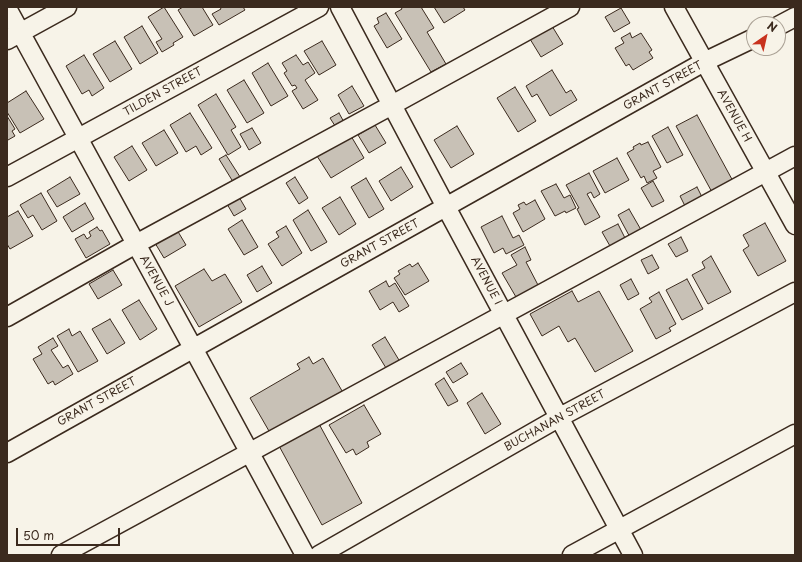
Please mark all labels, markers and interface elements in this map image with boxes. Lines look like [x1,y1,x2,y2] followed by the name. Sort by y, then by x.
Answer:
[746,16,786,56] north arrow
[764,17,781,36] text: N
[621,59,705,113] street label: GRANT STREET
[121,65,205,119] street label: TILDEN STREET
[714,87,754,145] street label: AVENUE H
[338,217,422,271] street label: GRANT STREET
[137,253,175,309] street label: AVENUE J
[468,255,504,307] street label: AVENUE I
[55,375,139,429] street label: GRANT STREET
[502,388,608,454] street label: BUCHANAN STREET
[18,520,122,546] scale bar
[23,526,54,544] text: 50 m

